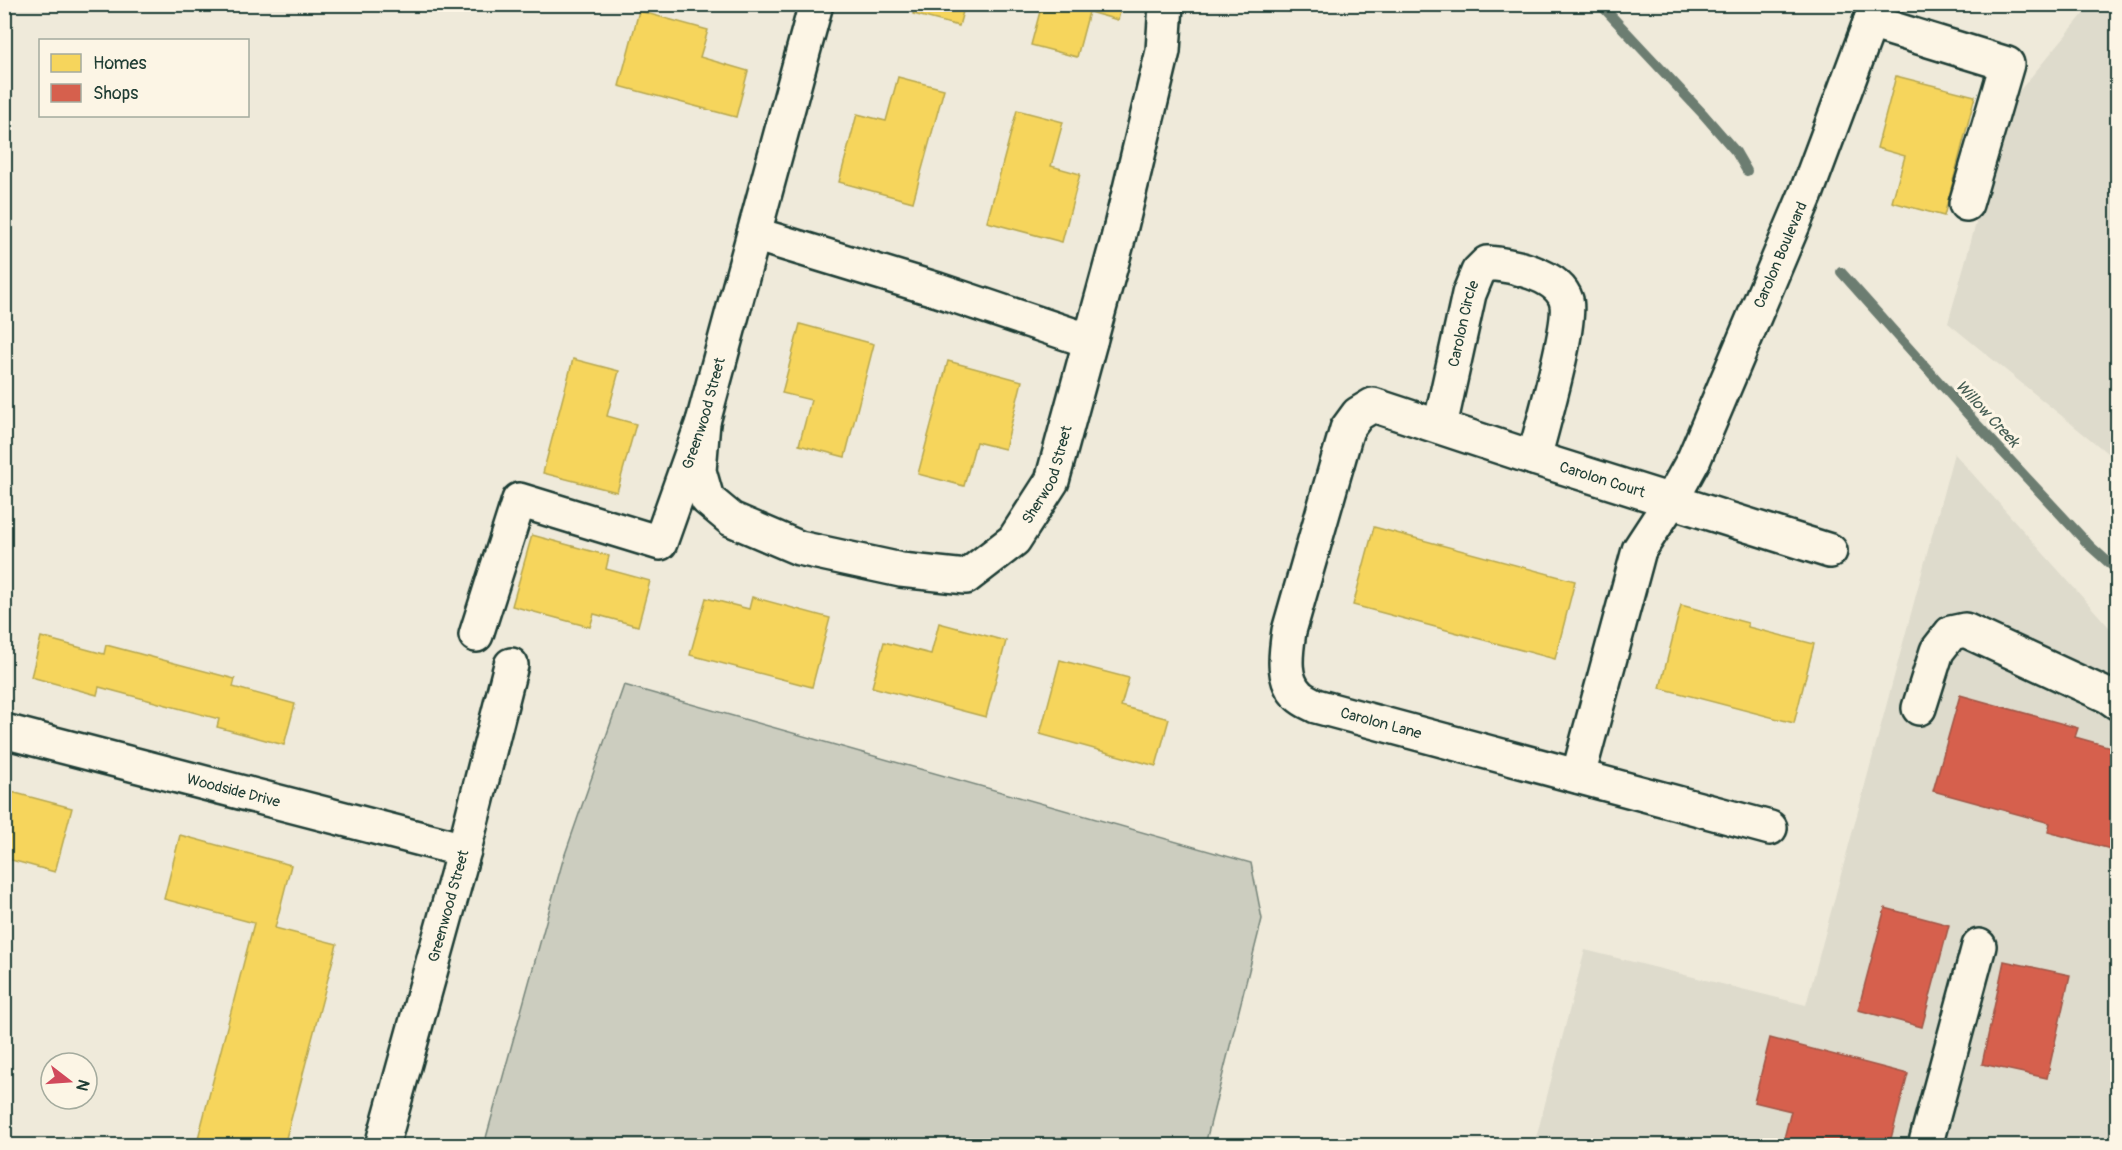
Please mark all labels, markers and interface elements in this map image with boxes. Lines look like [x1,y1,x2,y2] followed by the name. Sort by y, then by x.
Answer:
[39,39,249,117] legend
[93,52,146,75] text: Homes
[93,82,138,105] text: Shops
[1750,199,1812,311] street label: Carolon Boulevard
[1444,277,1484,369] street label: Carolon Circle
[678,355,730,472] street label: Greenwood Street
[1951,376,2024,452] water label: Willow Creek
[1018,423,1077,528] street label: Sherwood Street
[1557,458,1648,503] street label: Carolon Court
[1338,704,1424,744] street label: Carolon Lane
[184,770,283,812] street label: Woodside Drive
[424,847,474,964] street label: Greenwood Street
[39,1051,99,1111] north arrow
[71,1077,94,1093] text: N

